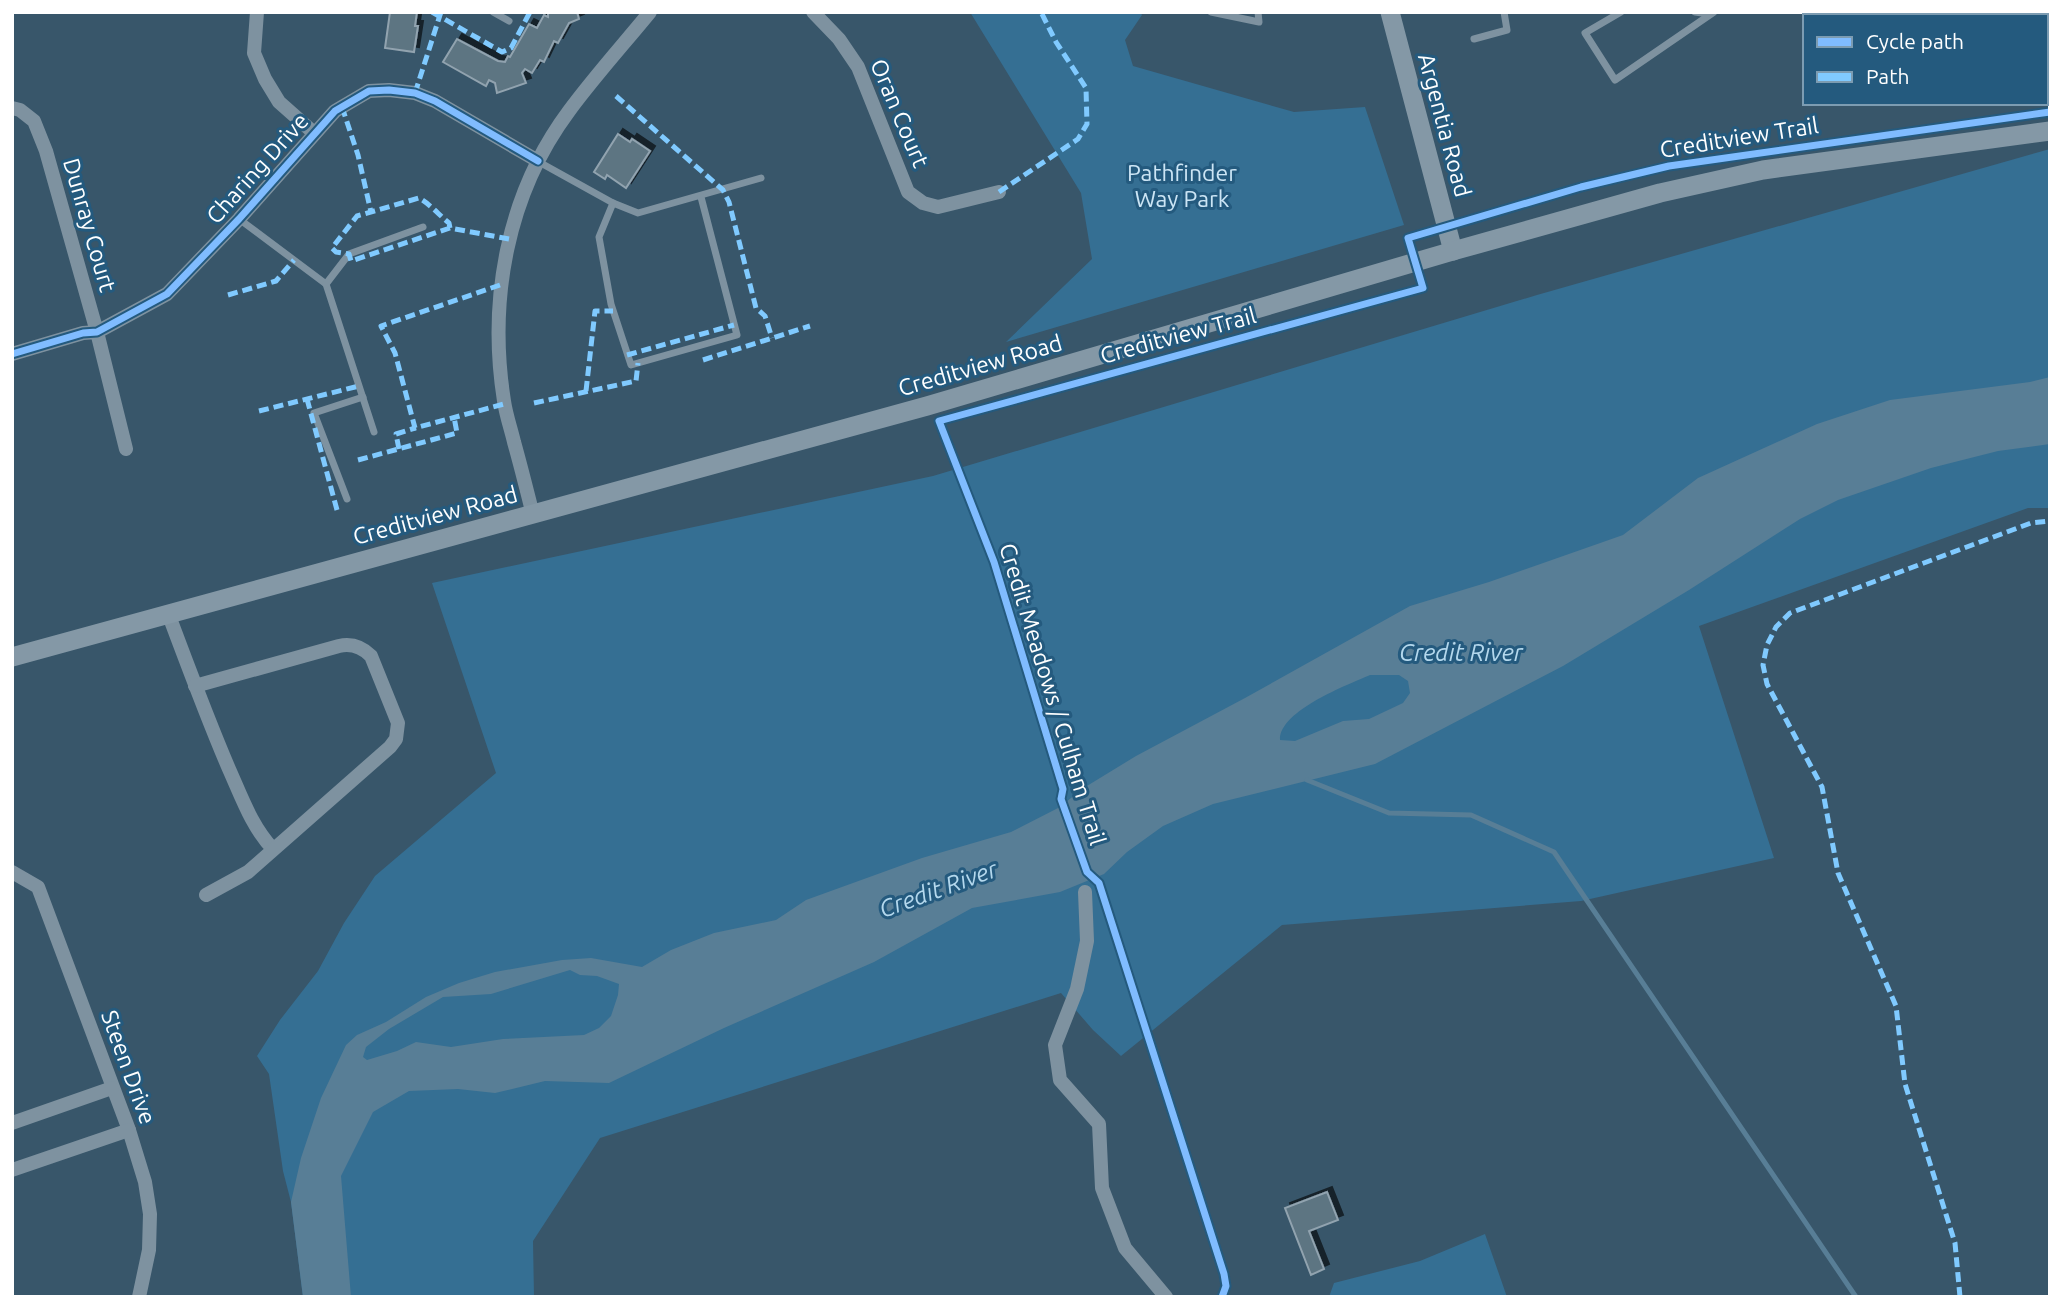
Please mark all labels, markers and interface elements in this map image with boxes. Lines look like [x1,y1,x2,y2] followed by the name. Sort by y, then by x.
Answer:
[1803,14,2048,105] legend
[1866,29,1964,53] text: Cycle path
[1414,51,1476,199] street label: Argentia Road
[866,55,934,171] street label: Oran Court
[1866,64,1909,88] text: Path
[201,108,313,228] street label: Charing Drive
[1658,112,1820,162] street label: Creditview Trail
[59,155,121,295] street label: Dunray Court
[1127,160,1237,211] park label: Pathfinder Way Park
[1097,302,1259,368] street label: Creditview Trail
[895,330,1065,400] street label: Creditview Road
[350,481,520,549] street label: Creditview Road
[995,540,1111,848] street label: Credit Meadows / Culham Trail
[1399,639,1524,666] water label: Credit River
[875,855,1002,923] water label: Credit River
[97,1007,161,1127] street label: Steen Drive

